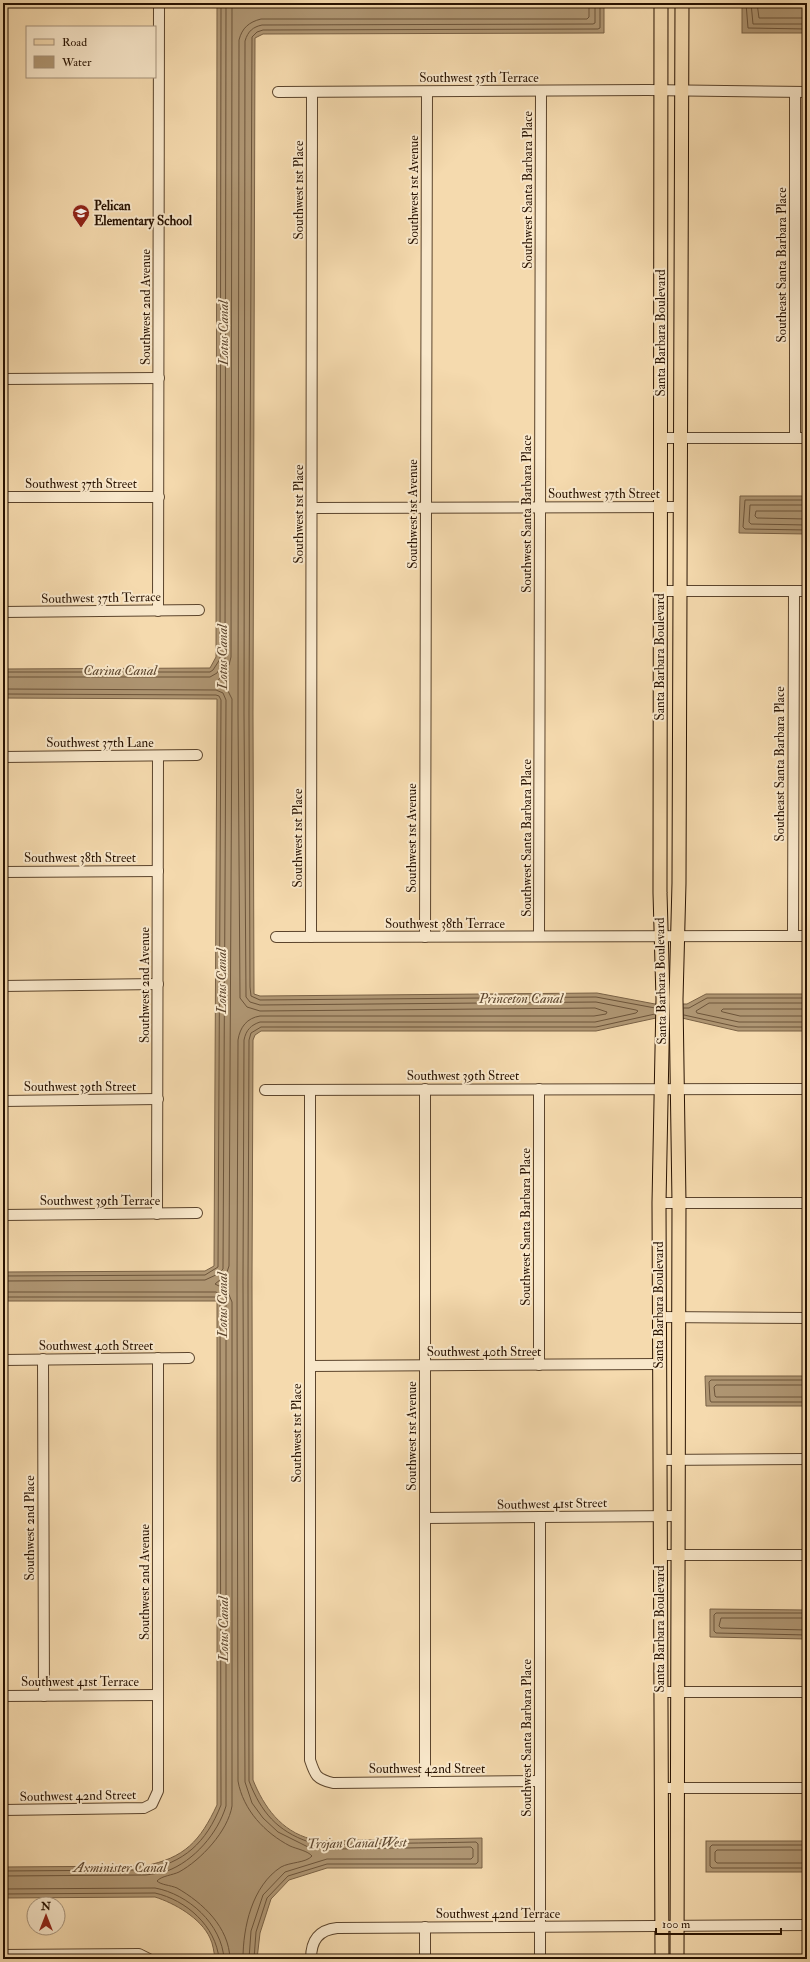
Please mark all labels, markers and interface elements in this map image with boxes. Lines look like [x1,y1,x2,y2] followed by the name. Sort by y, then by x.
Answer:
[26,26,156,78] legend
[62,35,87,50] text: Road
[61,55,92,70] text: Water
[419,70,539,86] street label: Southwest 35th Terrace
[520,111,536,269] street label: Southwest Santa Barbara Place
[406,135,422,245] street label: Southwest 1st Avenue
[291,140,307,239] street label: Southwest 1st Place
[774,187,790,343] street label: Southeast Santa Barbara Place
[94,198,193,230] place label: Pelican Elementary School
[71,203,91,228] school or university icon: Pelican Elementary School
[138,249,154,365] street label: Southwest 2nd Avenue
[653,269,669,397] street label: Santa Barbara Boulevard
[215,299,232,367] water label: Lotus Canal
[519,435,535,593] street label: Southwest Santa Barbara Place
[405,459,421,569] street label: Southwest 1st Avenue
[291,464,307,563] street label: Southwest 1st Place
[25,476,137,492] street label: Southwest 37th Street
[548,486,660,502] street label: Southwest 37th Street
[41,589,162,607] street label: Southwest 37th Terrace
[652,593,668,721] street label: Santa Barbara Boulevard
[214,623,231,691] water label: Lotus Canal
[83,662,158,679] water label: Carina Canal
[772,686,788,842] street label: Southeast Santa Barbara Place
[46,735,154,751] street label: Southwest 37th Lane
[519,759,535,917] street label: Southwest Santa Barbara Place
[404,783,420,893] street label: Southwest 1st Avenue
[290,788,306,887] street label: Southwest 1st Place
[24,850,136,866] street label: Southwest 38th Street
[385,916,505,932] street label: Southwest 38th Terrace
[652,917,670,1045] street label: Santa Barbara Boulevard
[137,927,153,1043] street label: Southwest 2nd Avenue
[213,947,230,1015] water label: Lotus Canal
[478,990,565,1007] water label: Princeton Canal
[407,1068,519,1084] street label: Southwest 39th Street
[24,1079,136,1095] street label: Southwest 39th Street
[518,1148,534,1306] street label: Southwest Santa Barbara Place
[40,1193,161,1209] street label: Southwest 39th Terrace
[651,1241,667,1369] street label: Santa Barbara Boulevard
[214,1271,231,1339] water label: Lotus Canal
[39,1338,153,1354] street label: Southwest 40th Street
[427,1344,541,1360] street label: Southwest 40th Street
[404,1381,420,1491] street label: Southwest 1st Avenue
[289,1383,305,1482] street label: Southwest 1st Place
[22,1475,38,1581] street label: Southwest 2nd Place
[497,1495,607,1513] street label: Southwest 41st Street
[137,1524,153,1640] street label: Southwest 2nd Avenue
[652,1565,668,1693] street label: Santa Barbara Boulevard
[215,1595,232,1663] water label: Lotus Canal
[519,1659,535,1817] street label: Southwest Santa Barbara Place
[21,1674,140,1690] street label: Southwest 41st Terrace
[369,1761,485,1777] street label: Southwest 42nd Street
[20,1787,136,1805] street label: Southwest 42nd Street
[307,1834,408,1852] water label: Trojan Canal West
[71,1859,168,1876] water label: Axminister Canal
[26,1896,66,1936] north arrow
[40,1900,52,1913] text: N
[436,1906,561,1922] street label: Southwest 42nd Terrace
[656,1910,781,1936] scale bar
[662,1917,691,1932] text: 100 m

